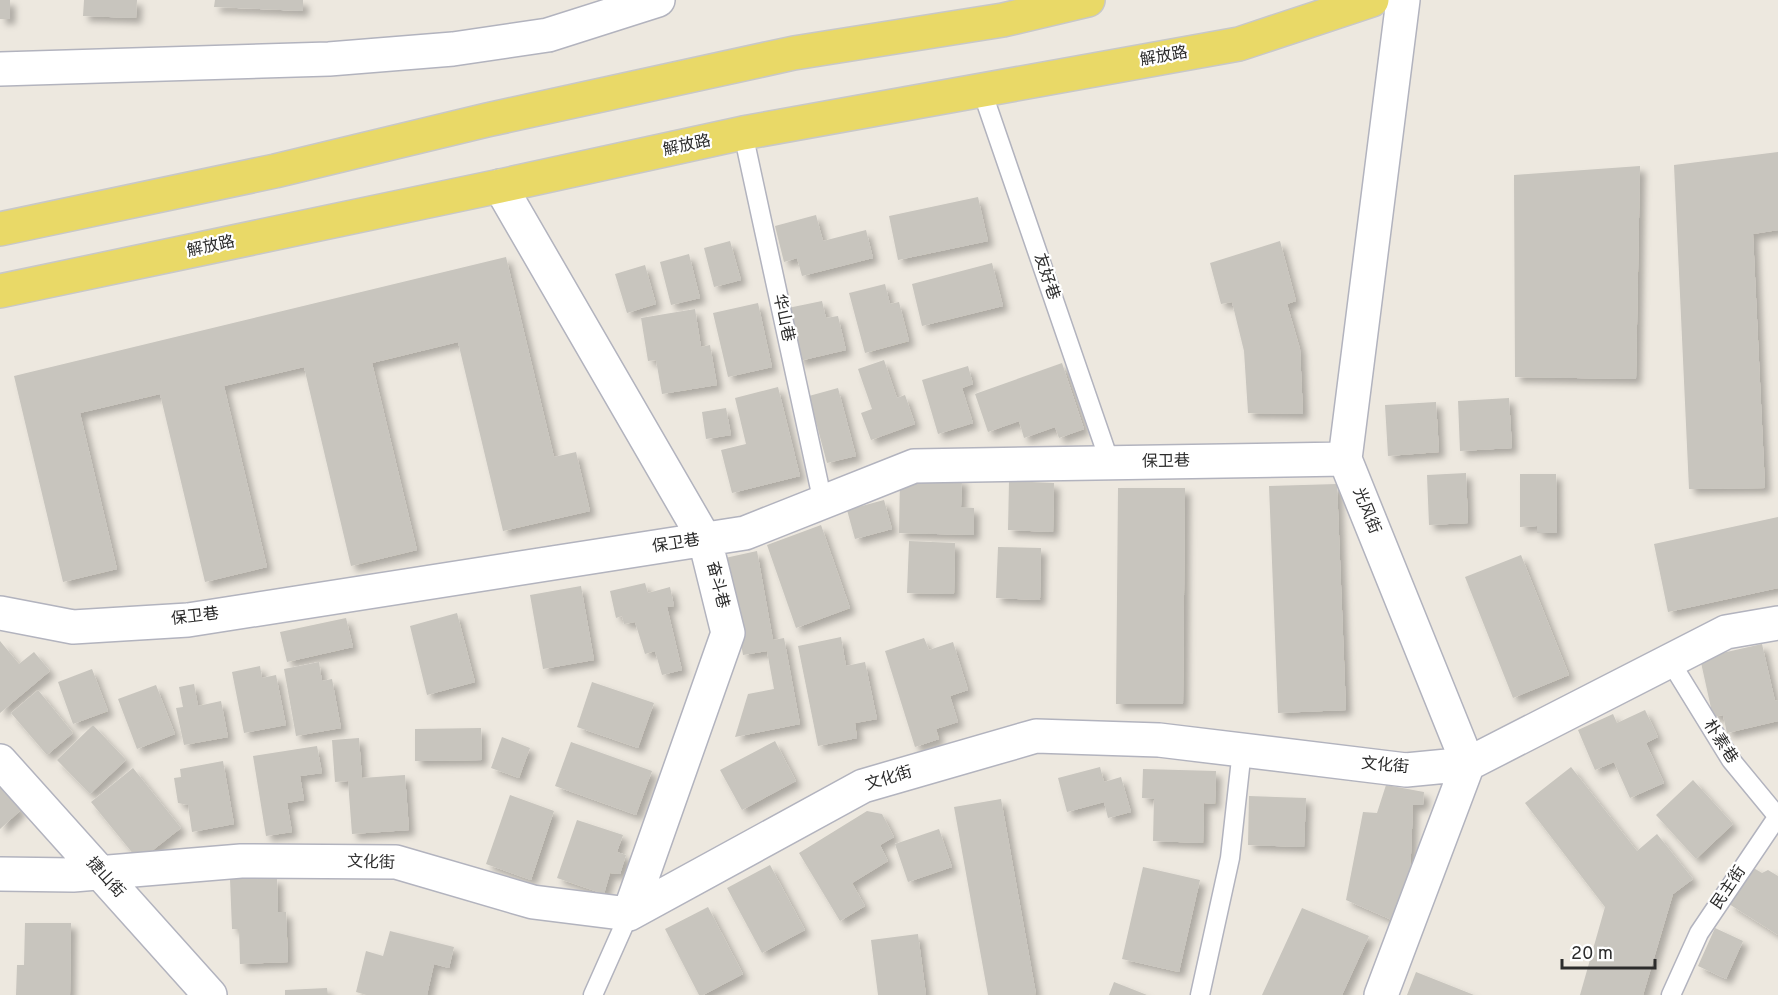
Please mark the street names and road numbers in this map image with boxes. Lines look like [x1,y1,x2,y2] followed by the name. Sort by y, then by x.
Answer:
[1139,43,1189,71] street label: 解放路
[661,131,713,161] street label: 解放路
[185,232,237,262] street label: 解放路
[1029,251,1063,303] street label: 友好巷
[768,292,798,344] street label: 华山巷
[1142,452,1190,472] street label: 保卫巷
[1348,485,1384,537] street label: 光风街
[651,530,701,558] street label: 保卫巷
[701,559,733,611] street label: 奋斗巷
[170,604,220,630] street label: 保卫巷
[1699,716,1741,768] street label: 朴素巷
[1360,754,1410,778] street label: 文化街
[863,762,915,796] street label: 文化街
[347,852,395,874] street label: 文化街
[82,853,128,903] street label: 捷山街
[1707,863,1751,913] street label: 民主街

